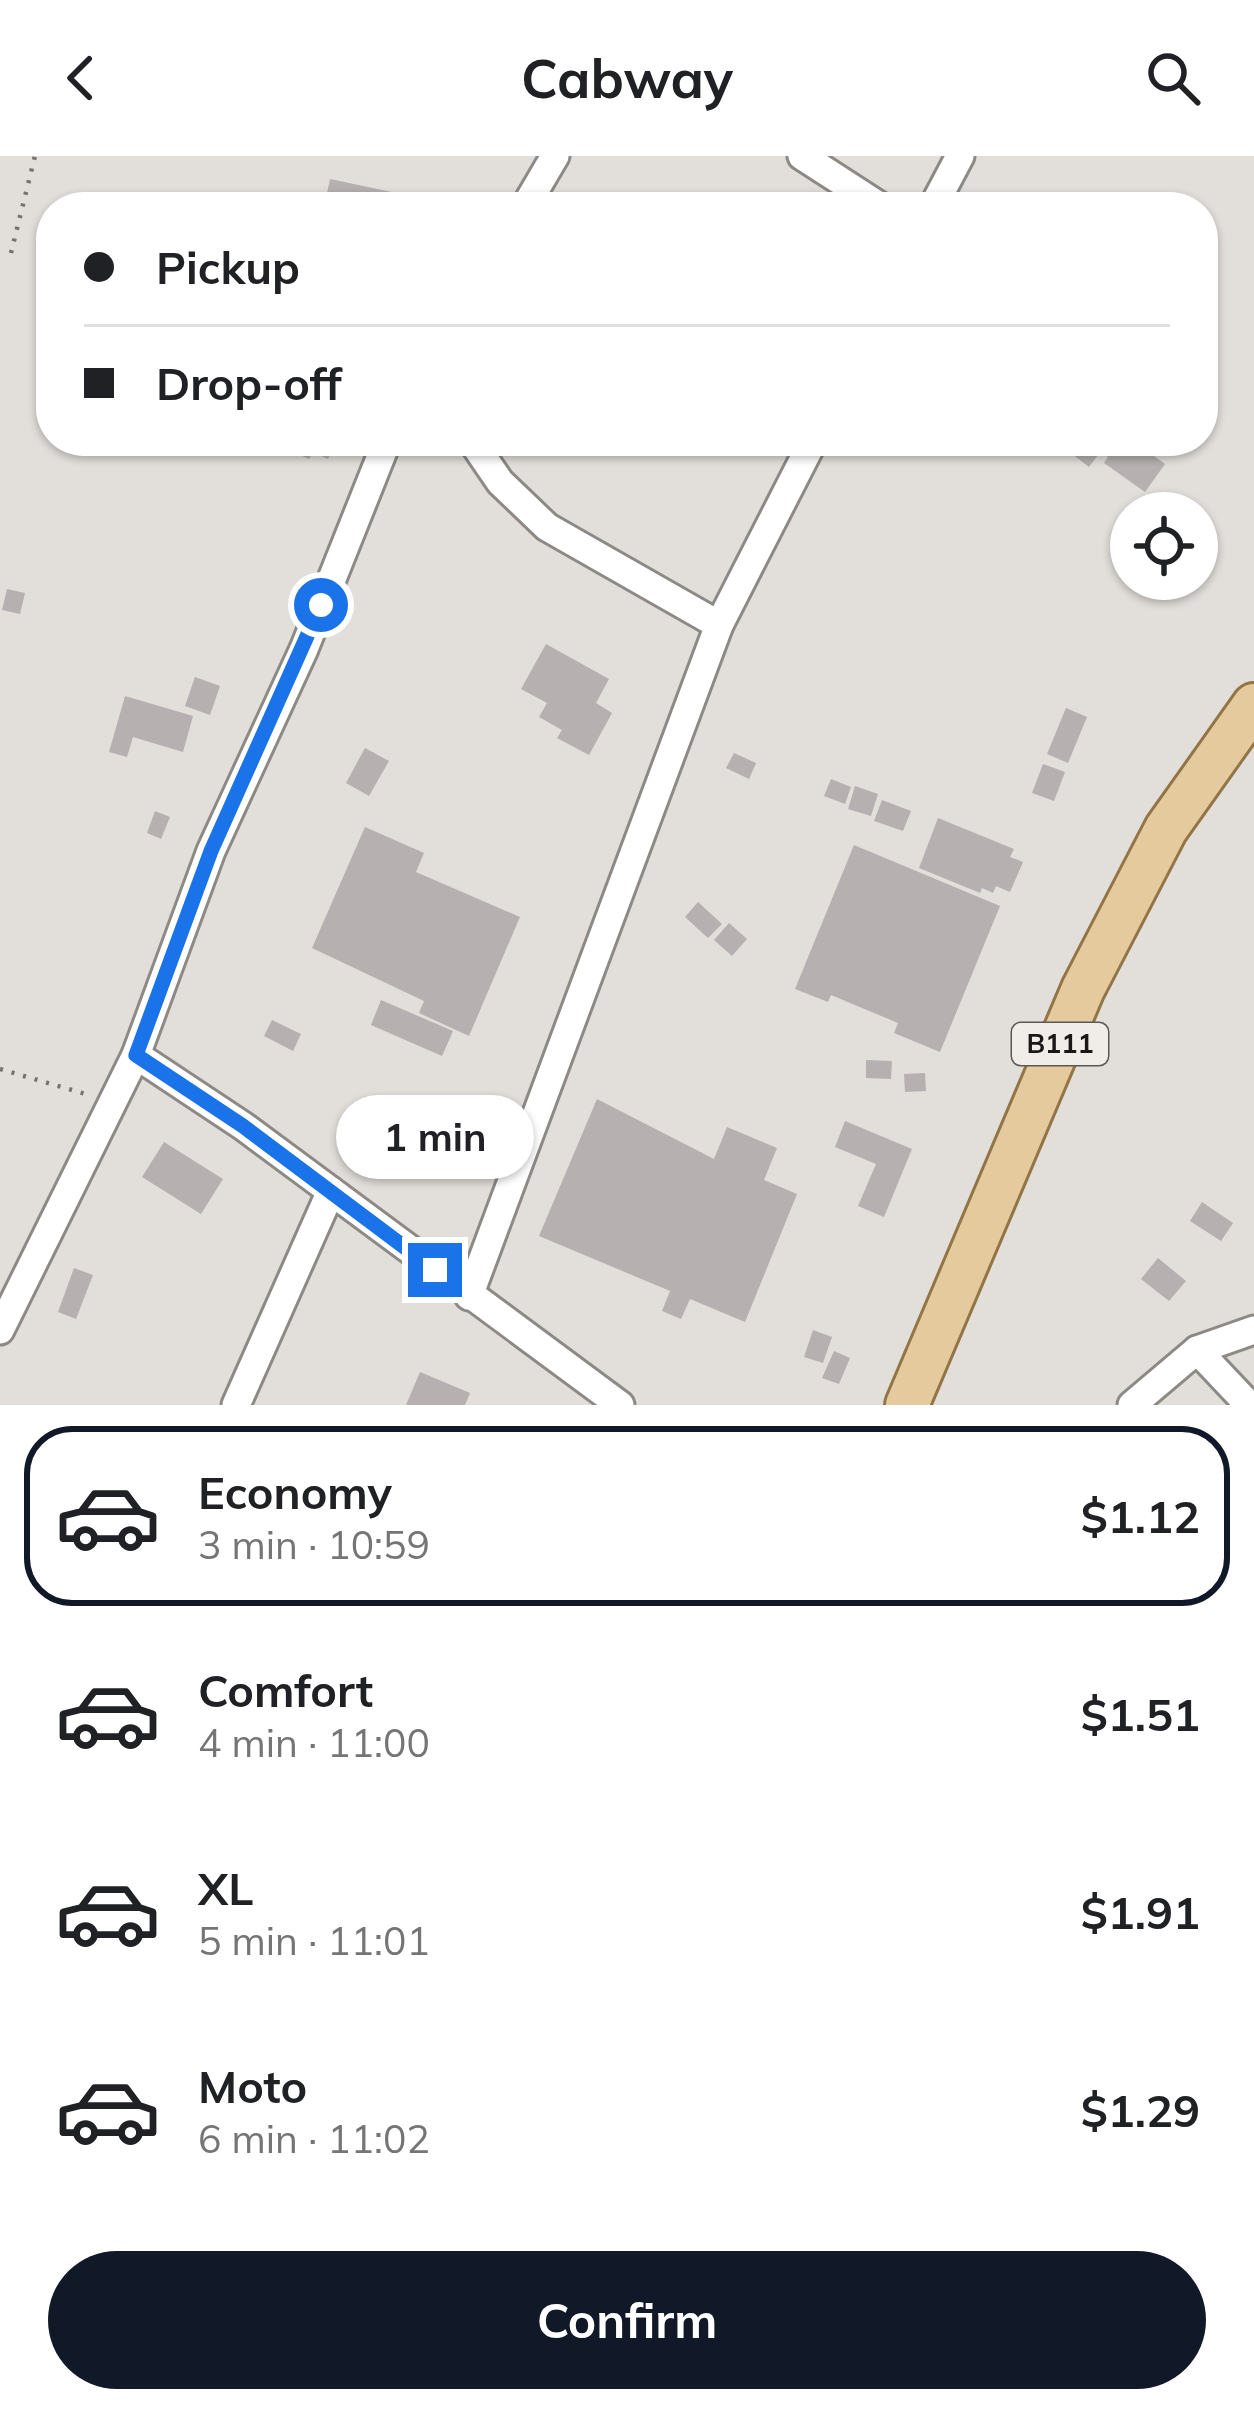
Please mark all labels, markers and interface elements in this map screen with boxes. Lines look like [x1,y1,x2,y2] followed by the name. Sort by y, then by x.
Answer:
[521,44,733,112] text: Cabway
[48,45,114,111] icon: back
[1140,45,1206,111] icon: search
[156,239,300,295] text: Pickup
[156,355,342,411] text: Drop-off
[1110,492,1218,600] map controls
[1110,492,1218,600] button: locate
[294,578,348,632] route start
[1012,1023,1108,1065] road number: B111
[336,1096,534,1180] callout: 1 min
[384,1112,486,1161] text: 1 min
[408,1243,462,1297] route end
[54,1462,162,1570] icon: car
[198,1464,392,1520] text: Economy
[1081,1488,1200,1544] text: $1.12
[198,1520,430,1569] text: 3 min · 10:59
[54,1660,162,1768] icon: car
[198,1662,373,1718] text: Comfort
[1081,1686,1200,1742] text: $1.51
[198,1718,430,1767] text: 4 min · 11:00
[54,1858,162,1966] icon: car
[198,1860,253,1916] text: XL
[1081,1884,1200,1940] text: $1.91
[198,1916,430,1965] text: 5 min · 11:01
[54,2056,162,2164] icon: car
[198,2058,307,2114] text: Moto
[1081,2082,1200,2138] text: $1.29
[198,2114,430,2163] text: 6 min · 11:02
[48,2251,1206,2389] button: Confirm

